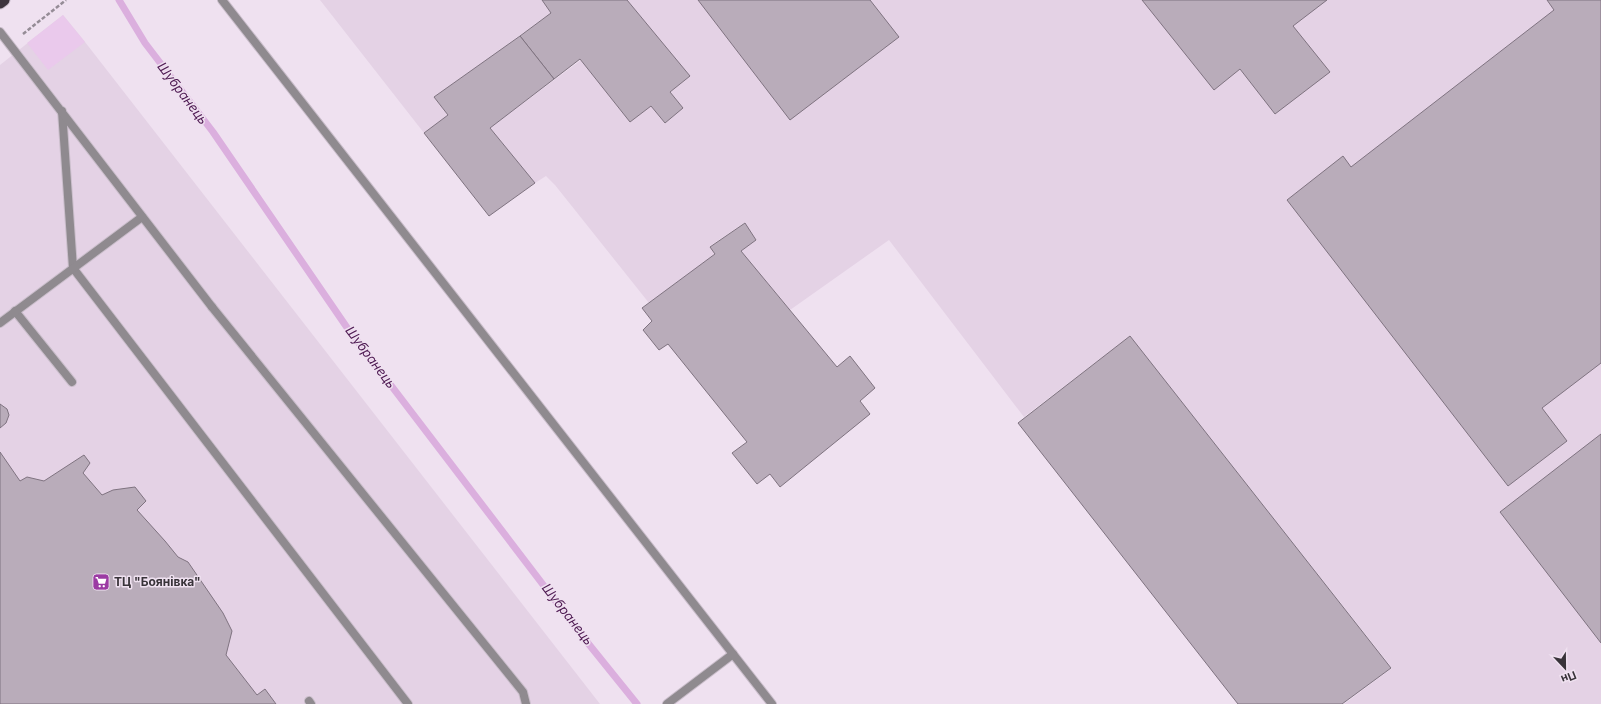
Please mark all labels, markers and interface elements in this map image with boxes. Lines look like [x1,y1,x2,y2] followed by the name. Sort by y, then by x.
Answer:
[154,59,212,127] water label: Шубранець
[342,323,400,391] water label: Шубранець
[91,572,111,592] supermarket icon: ТЦ "Боянівка"
[114,574,201,589] place label: ТЦ "Боянівка"
[539,580,597,648] water label: Шубранець
[1545,648,1585,688] north arrow
[1559,668,1578,687] text: Пн

